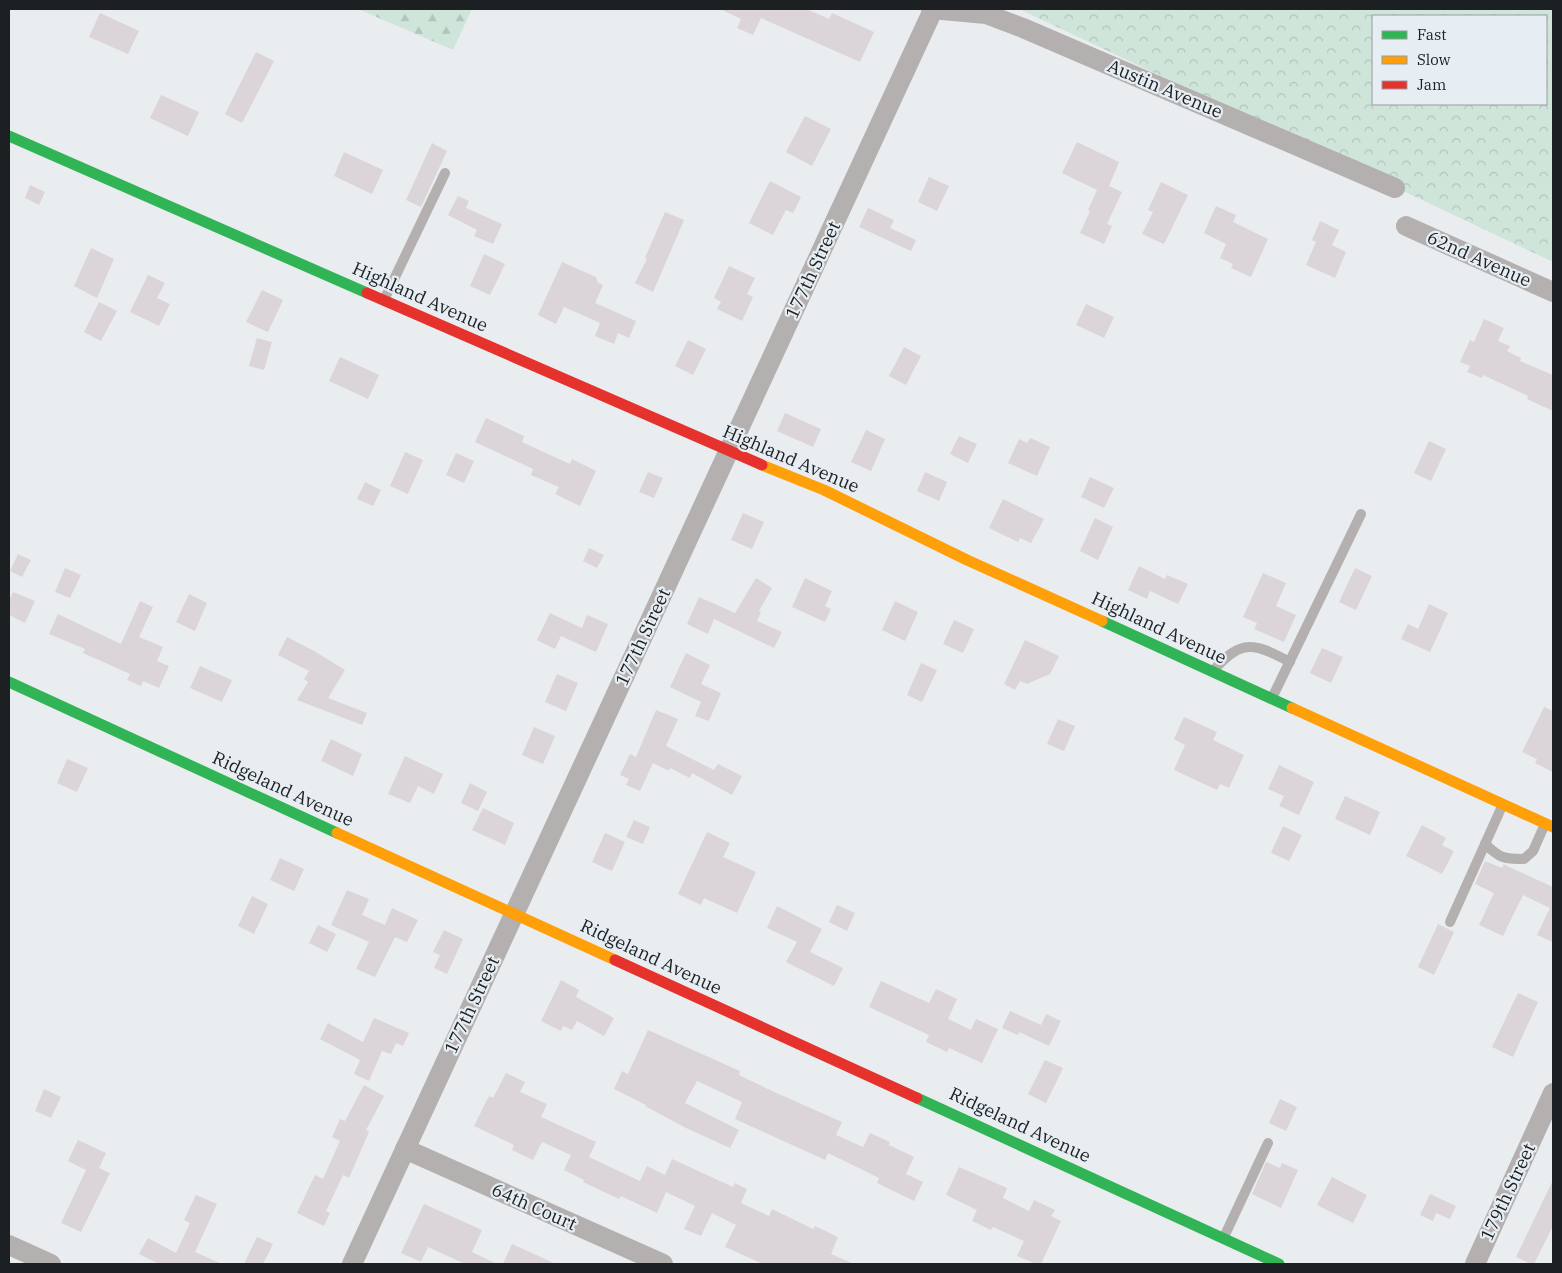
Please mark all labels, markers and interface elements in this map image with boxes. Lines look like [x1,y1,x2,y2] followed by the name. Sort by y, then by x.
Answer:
[1372,15,1547,105] legend
[1417,25,1447,44] text: Fast
[1417,50,1451,69] text: Slow
[1104,54,1226,123] street label: Austin Avenue
[1417,75,1446,94] text: Jam
[780,217,845,322] street label: 177th Street
[1424,225,1535,292] street label: 62nd Avenue
[349,256,492,337] street label: Highland Avenue
[720,419,863,498] street label: Highland Avenue
[610,584,675,689] street label: 177th Street
[1088,586,1230,669] street label: Highland Avenue
[209,746,357,831] street label: Ridgeland Avenue
[577,914,725,999] street label: Ridgeland Avenue
[439,952,504,1057] street label: 177th Street
[946,1082,1094,1167] street label: Ridgeland Avenue
[1475,1139,1540,1244] street label: 179th Street
[488,1178,580,1235] street label: 64th Court

